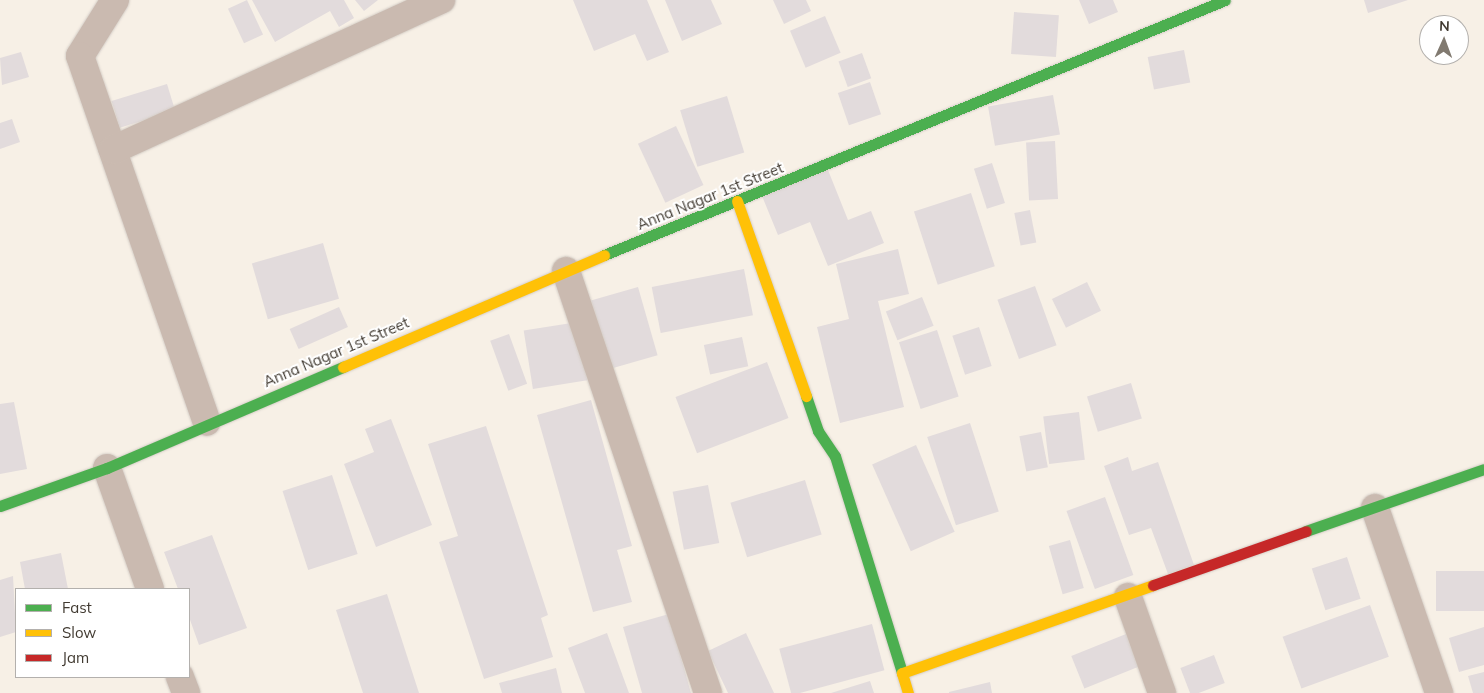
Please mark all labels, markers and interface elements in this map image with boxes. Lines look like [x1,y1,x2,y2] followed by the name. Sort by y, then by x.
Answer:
[1419,15,1469,65] north arrow
[1439,17,1450,35] text: N
[634,158,786,234] street label: Anna Nagar 1st Street
[261,313,411,391] street label: Anna Nagar 1st Street
[15,588,190,678] legend
[62,598,92,617] text: Fast
[62,623,96,642] text: Slow
[62,648,89,667] text: Jam

